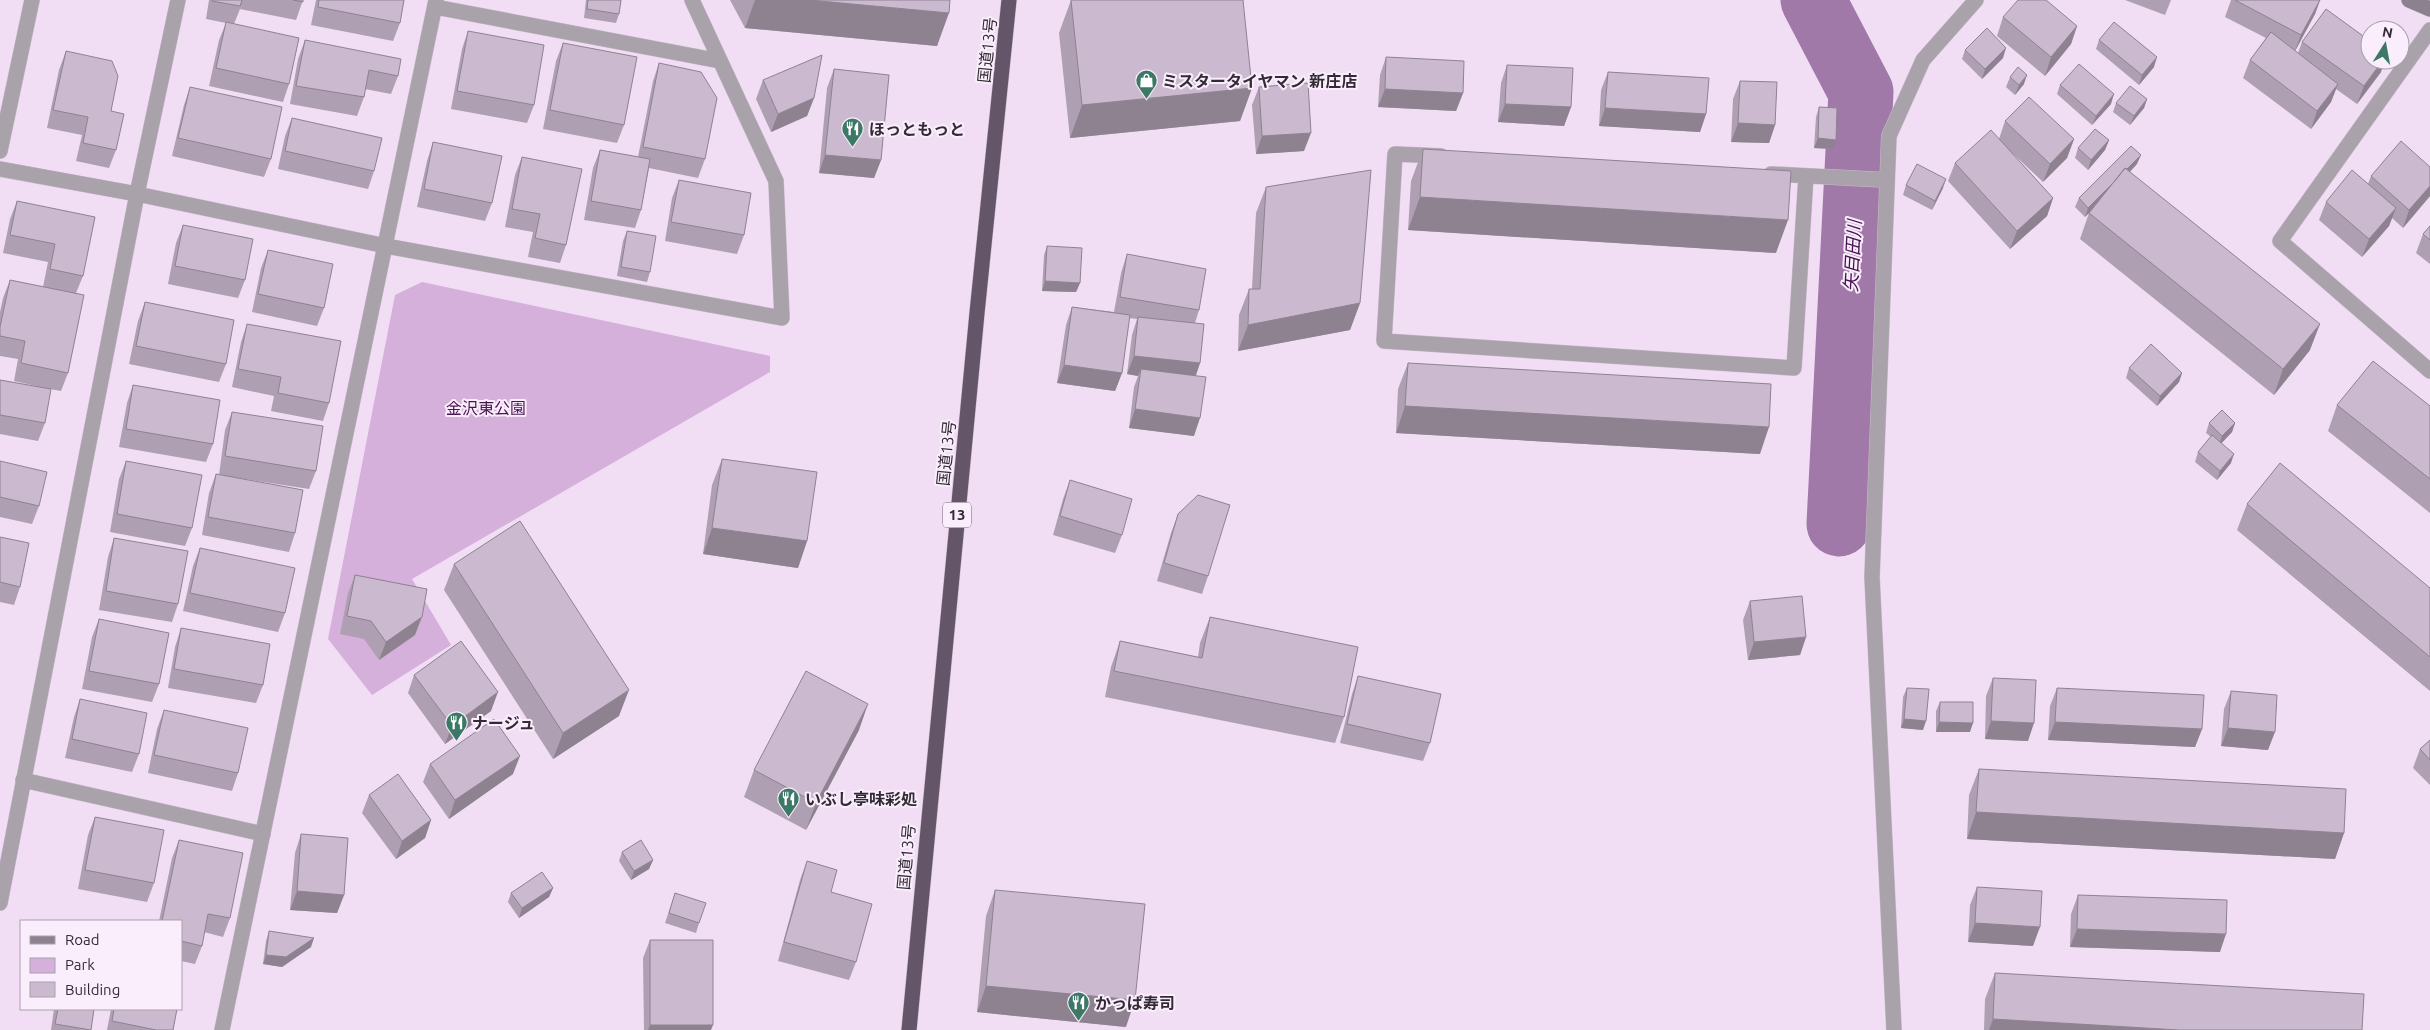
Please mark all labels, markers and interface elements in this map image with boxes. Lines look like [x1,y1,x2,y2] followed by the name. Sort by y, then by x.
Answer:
[975,16,999,84] street label: 国道13号
[2360,20,2410,70] north arrow
[2381,23,2394,41] text: N
[1134,69,1158,100] shop icon: ミスタータイヤマン 新庄店
[1162,72,1357,90] place label: ミスタータイヤマン 新庄店
[841,117,865,148] restaurant icon: ほっともっと
[869,120,965,138] place label: ほっともっと
[1840,217,1864,292] water label: 矢目田川
[446,399,526,417] park label: 金沢東公園
[934,419,958,487] street label: 国道13号
[943,502,971,528] road number: 13
[444,711,468,742] restaurant icon: ナージュ
[472,714,535,732] place label: ナージュ
[777,787,801,818] restaurant icon: いぶし亭味彩処
[805,790,917,808] place label: いぶし亭味彩処
[894,823,918,891] street label: 国道13号
[20,920,182,1010] legend
[65,931,100,948] text: Road
[65,956,95,973] text: Park
[65,981,120,998] text: Building
[1067,991,1091,1022] restaurant icon: かっぱ寿司
[1095,994,1175,1012] place label: かっぱ寿司

